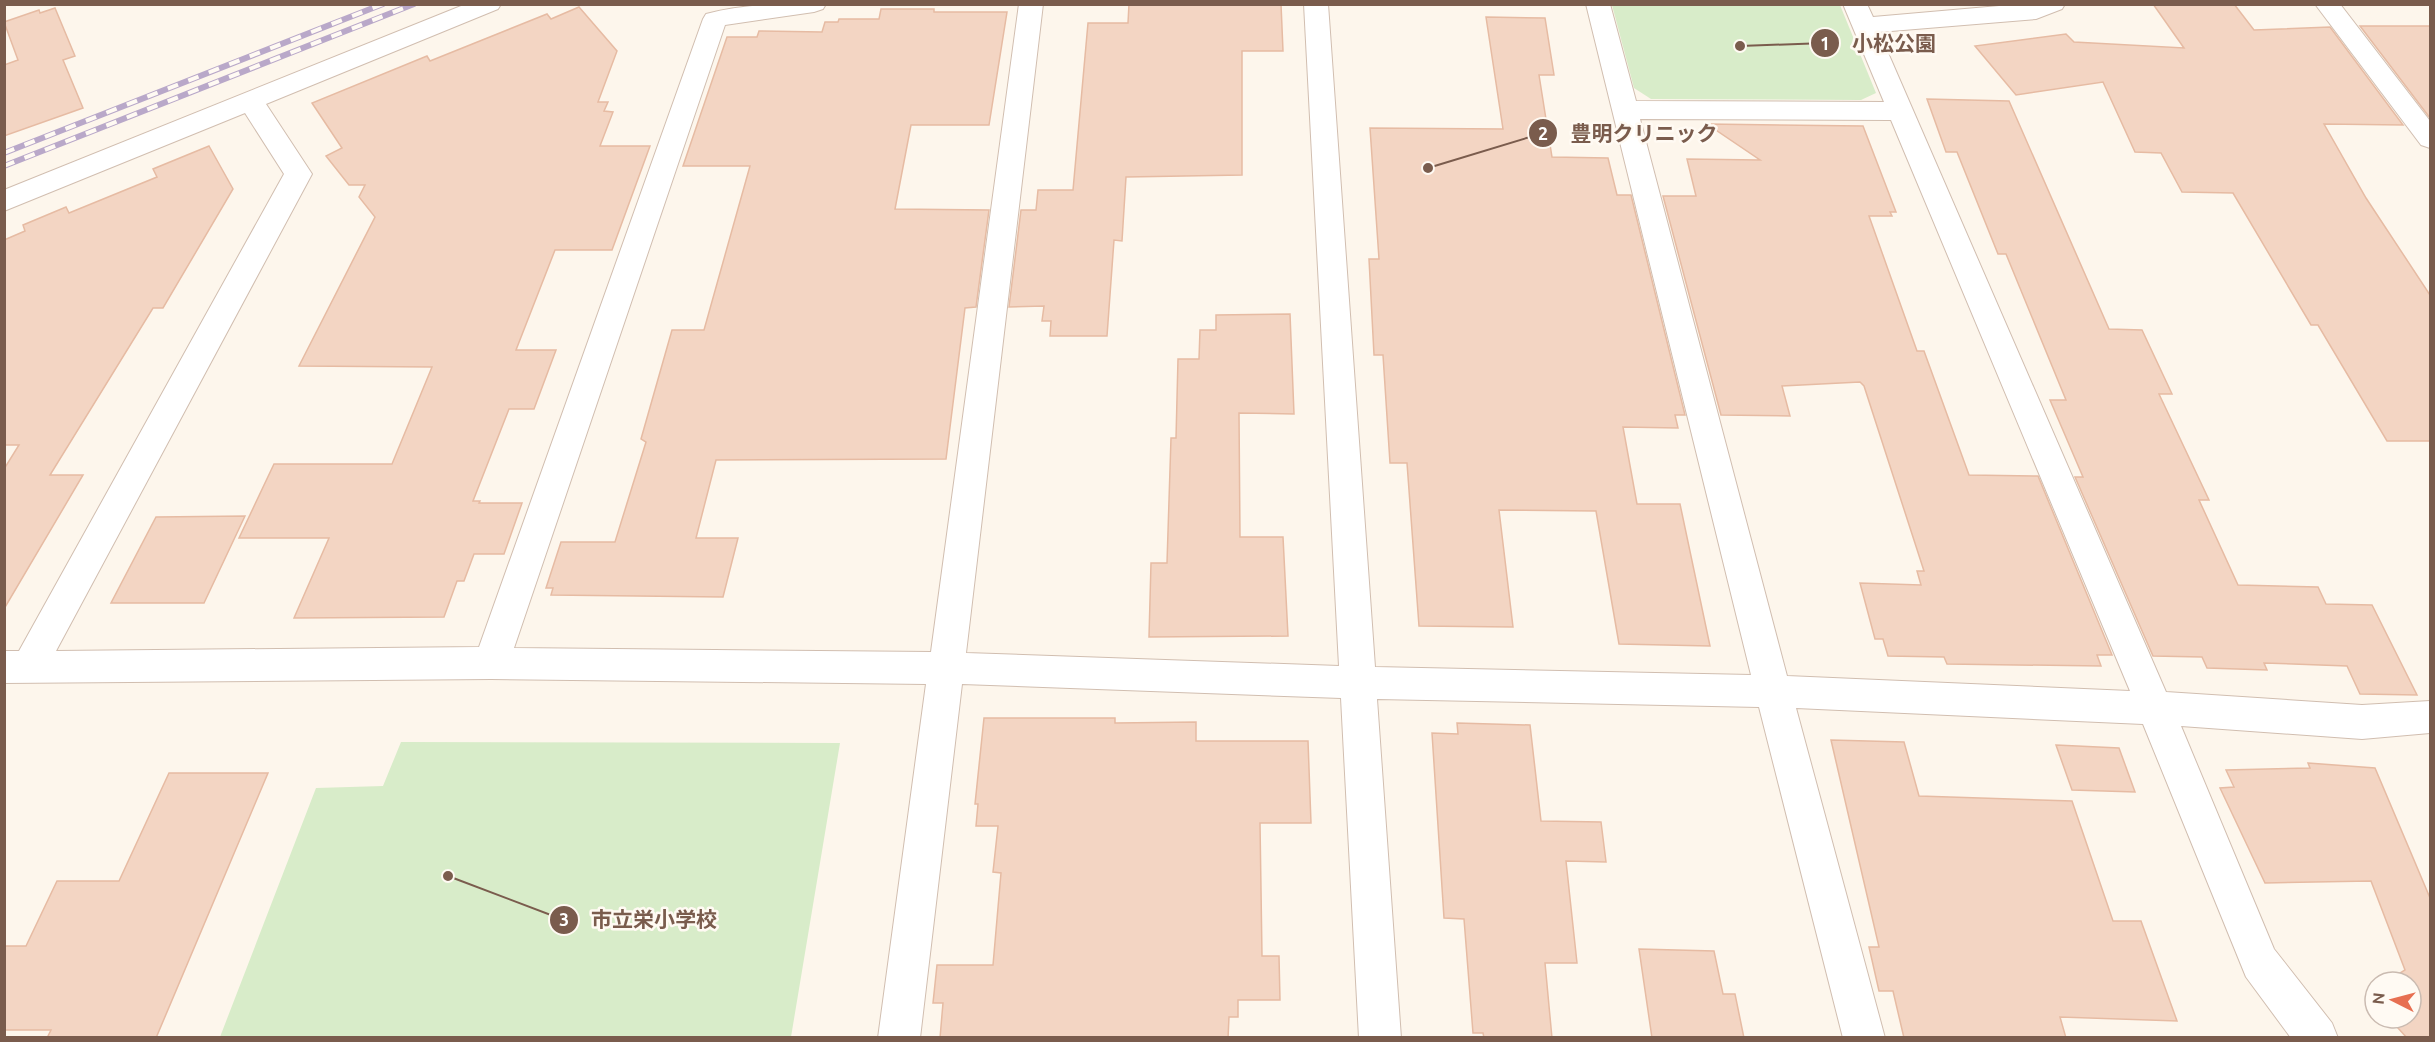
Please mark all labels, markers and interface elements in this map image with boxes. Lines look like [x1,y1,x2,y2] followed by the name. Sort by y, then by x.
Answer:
[1810,24,1948,63] callout: 小松公園
[1852,31,1936,55] text: 小松公園
[1820,33,1830,53] text: 1
[1528,114,1729,153] callout: 豊明クリニック
[1571,121,1718,145] text: 豊明クリニック
[1538,123,1548,143] text: 2
[549,900,729,939] callout: 市立栄小学校
[591,907,717,931] text: 市立栄小学校
[559,909,569,929] text: 3
[2363,970,2423,1030] north arrow
[2369,992,2388,1005] text: N

